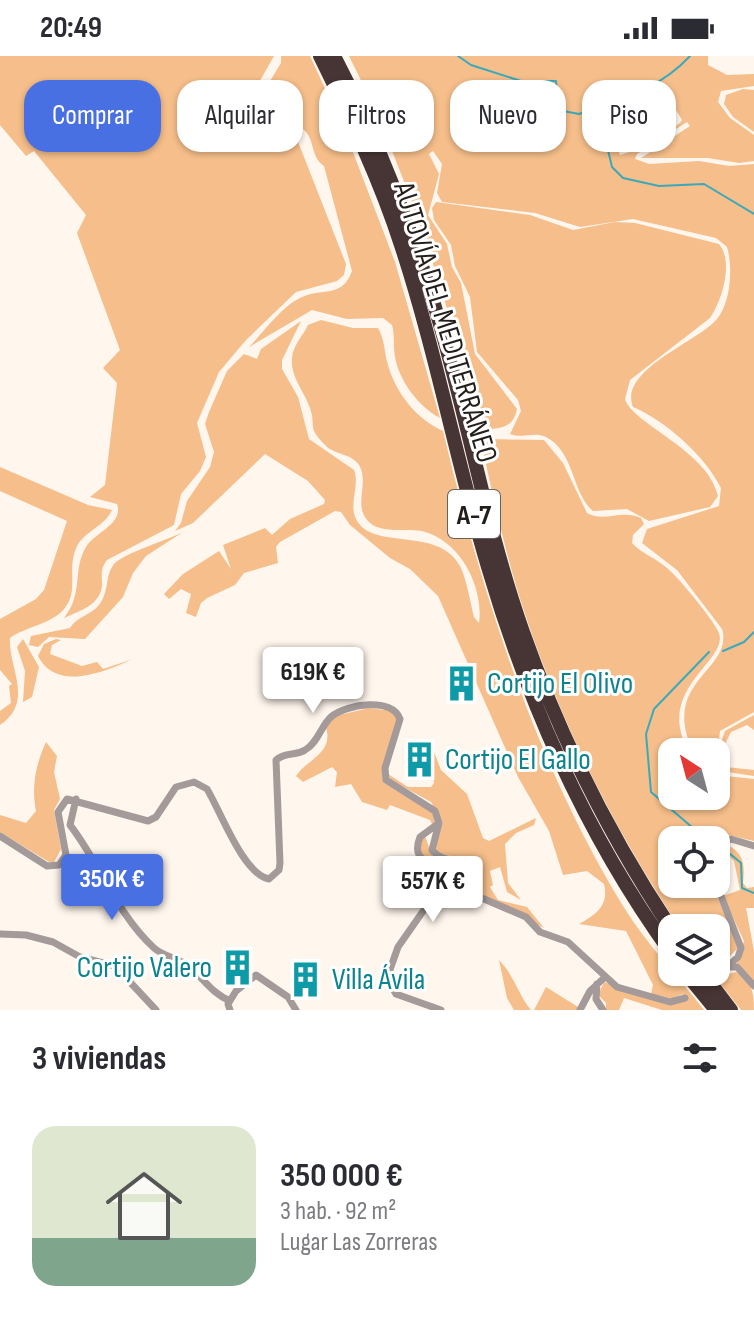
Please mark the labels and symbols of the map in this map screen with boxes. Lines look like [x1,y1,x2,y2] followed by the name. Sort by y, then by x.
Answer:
[385,177,505,467] street label: AUTOVÍA DEL MEDITERRÁNEO
[448,490,500,538] road number: A-7
[248,647,378,715] pin: 619K €
[442,664,480,702] building icon: Cortijo El Olivo
[487,666,633,702] place label: Cortijo El Olivo
[658,738,730,810] north arrow
[400,740,438,778] building icon: Cortijo El Gallo
[445,742,591,778] place label: Cortijo El Gallo
[47,854,177,922] pin: 350K €
[368,856,498,924] pin: 557K €
[219,948,257,986] building icon: Cortijo Valero
[77,950,212,986] place label: Cortijo Valero
[287,960,325,998] building icon: Villa Ávila
[332,962,425,998] place label: Villa Ávila

